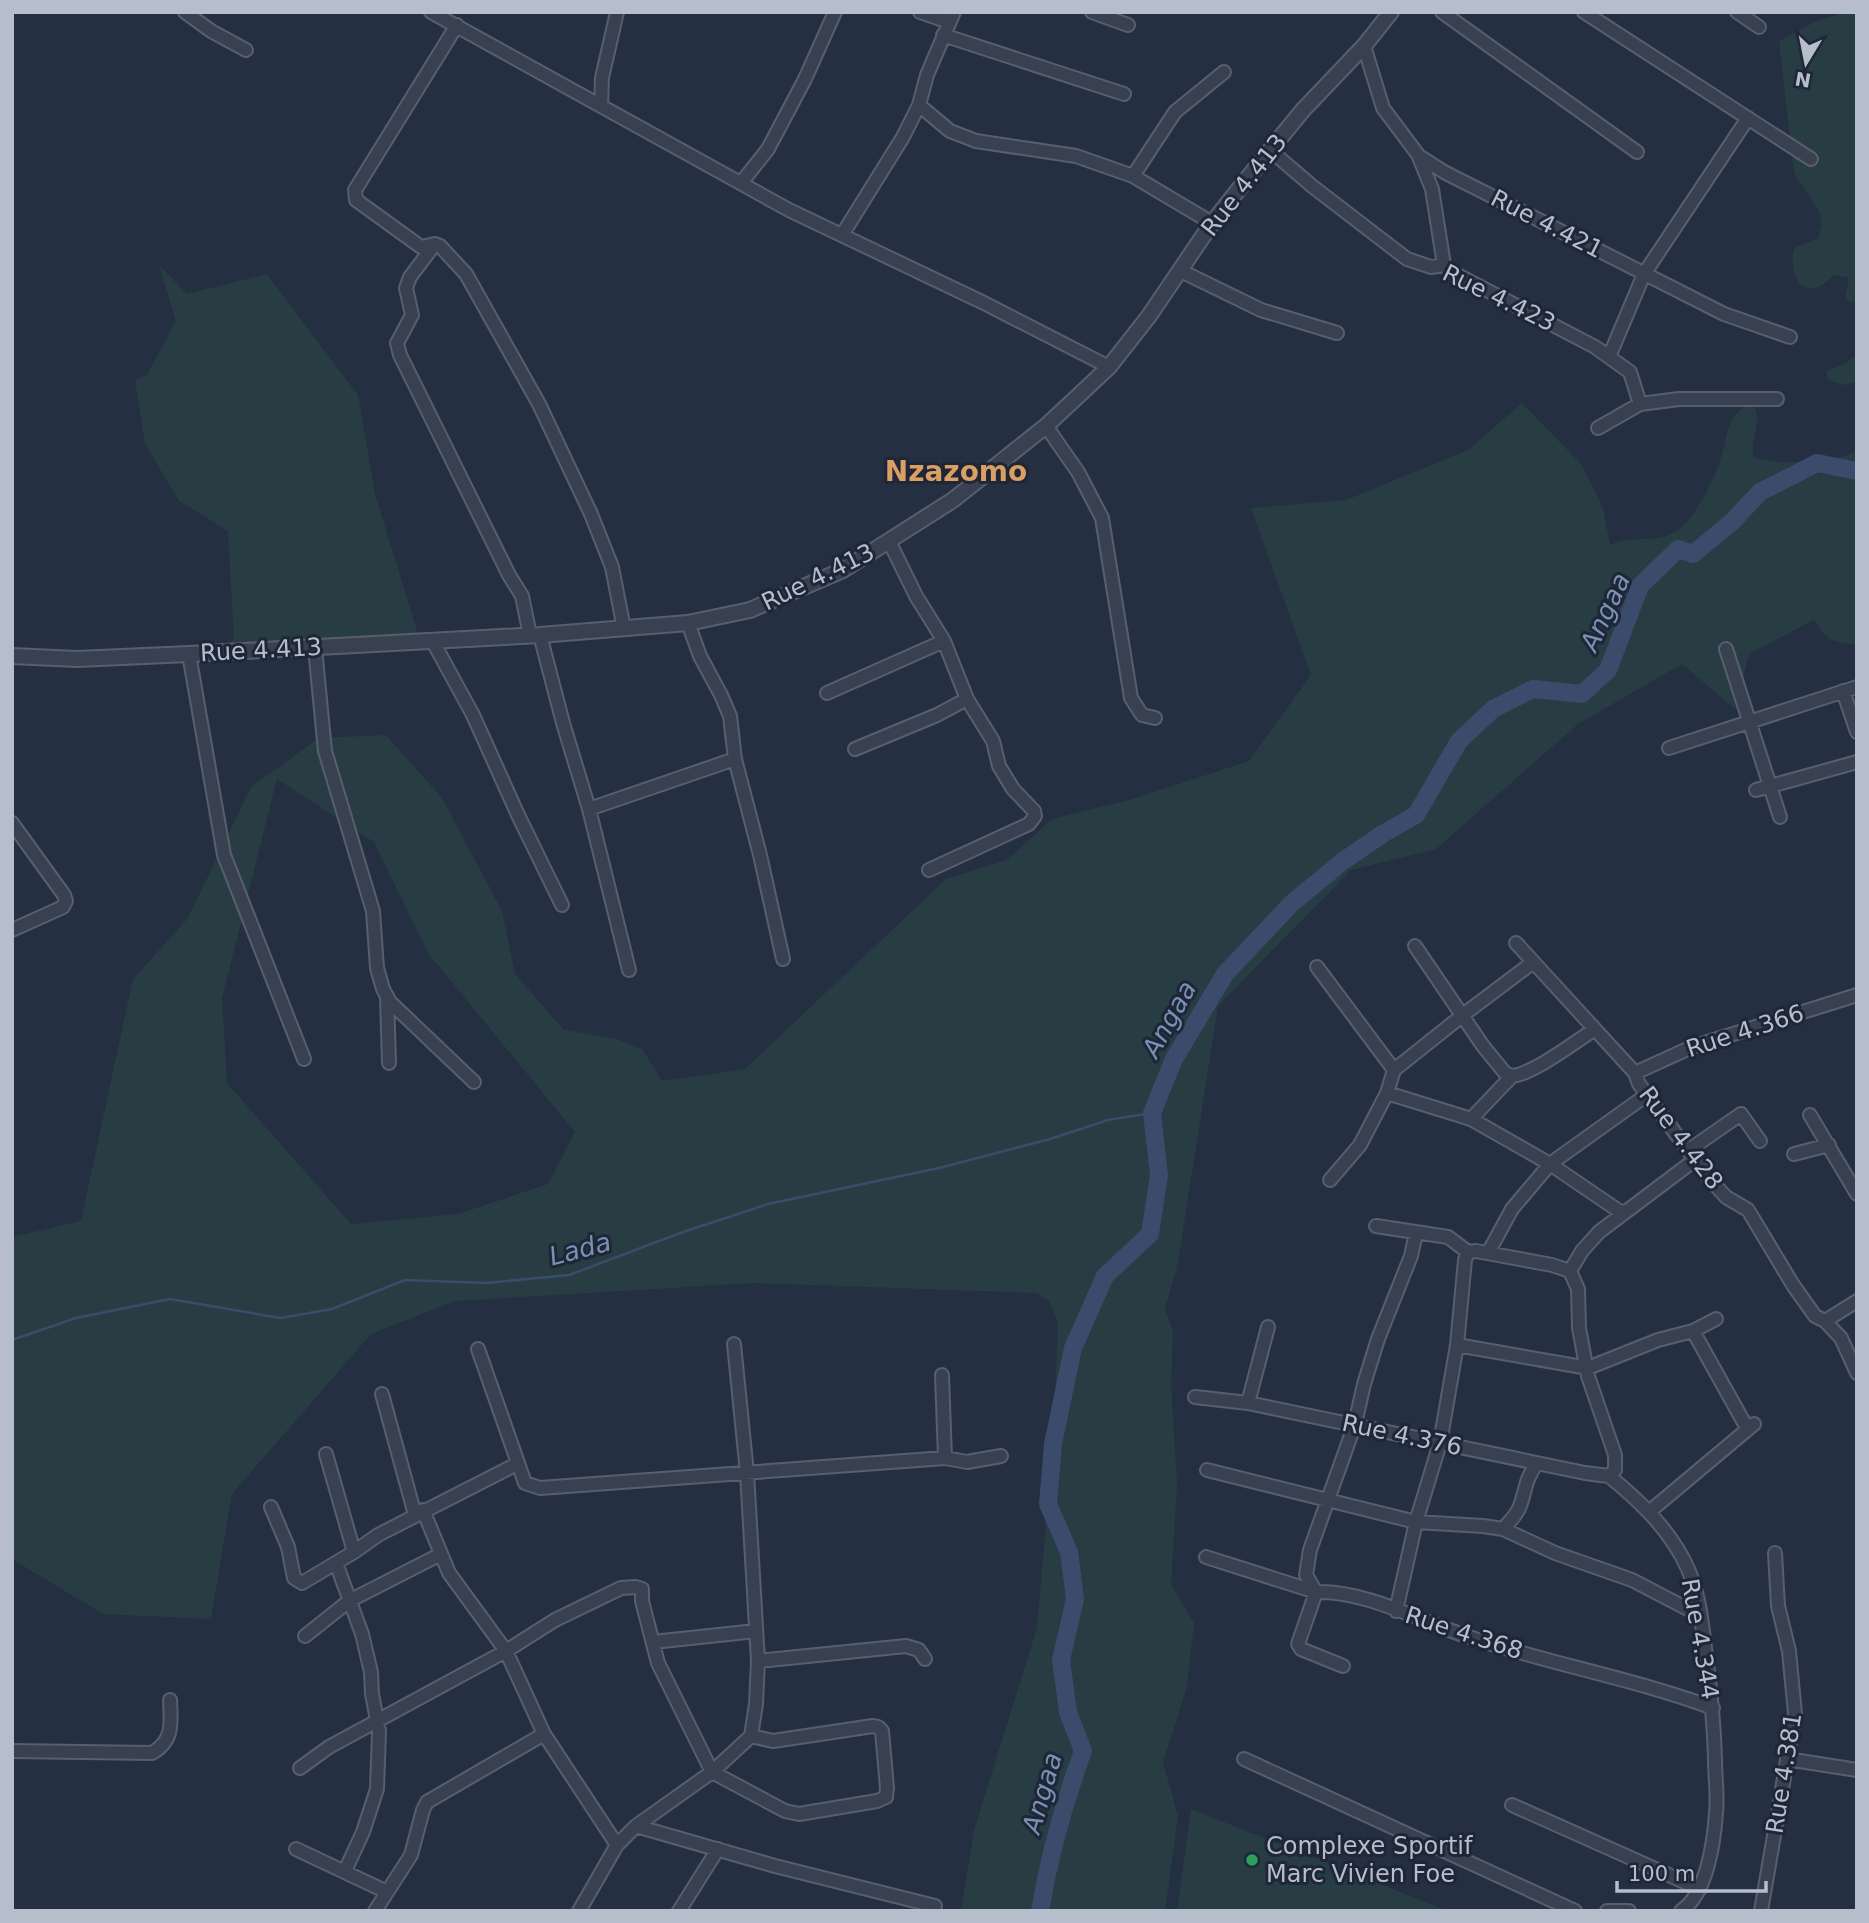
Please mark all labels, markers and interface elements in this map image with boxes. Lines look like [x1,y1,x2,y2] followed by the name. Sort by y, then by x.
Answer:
[1771,28,1841,98] north arrow
[1793,68,1813,92] text: N
[1195,128,1293,242] street label: Rue 4.413
[1486,184,1608,264] street label: Rue 4.421
[1438,259,1560,337] street label: Rue 4.423
[885,455,1027,488] district label: Nzazomo
[757,538,879,616] street label: Rue 4.413
[1573,568,1636,658] water label: Angaa
[199,633,323,667] street label: Rue 4.413
[1135,976,1202,1064] water label: Angaa
[1683,999,1807,1063] street label: Rue 4.366
[1633,1081,1729,1195] street label: Rue 4.428
[546,1226,614,1272] water label: Lada
[1339,1409,1465,1461] street label: Rue 4.376
[1676,1577,1724,1701] street label: Rue 4.344
[1402,1601,1526,1665] street label: Rue 4.368
[1761,1711,1807,1835] street label: Rue 4.381
[1016,1749,1068,1839] water label: Angaa
[1266,1832,1473,1888] place label: Complexe Sportif Marc Vivien Foe
[1617,1850,1766,1894] scale bar
[1244,1852,1260,1868] marker: Complexe Sportif Marc Vivien Foe
[1628,1862,1695,1886] text: 100 m

